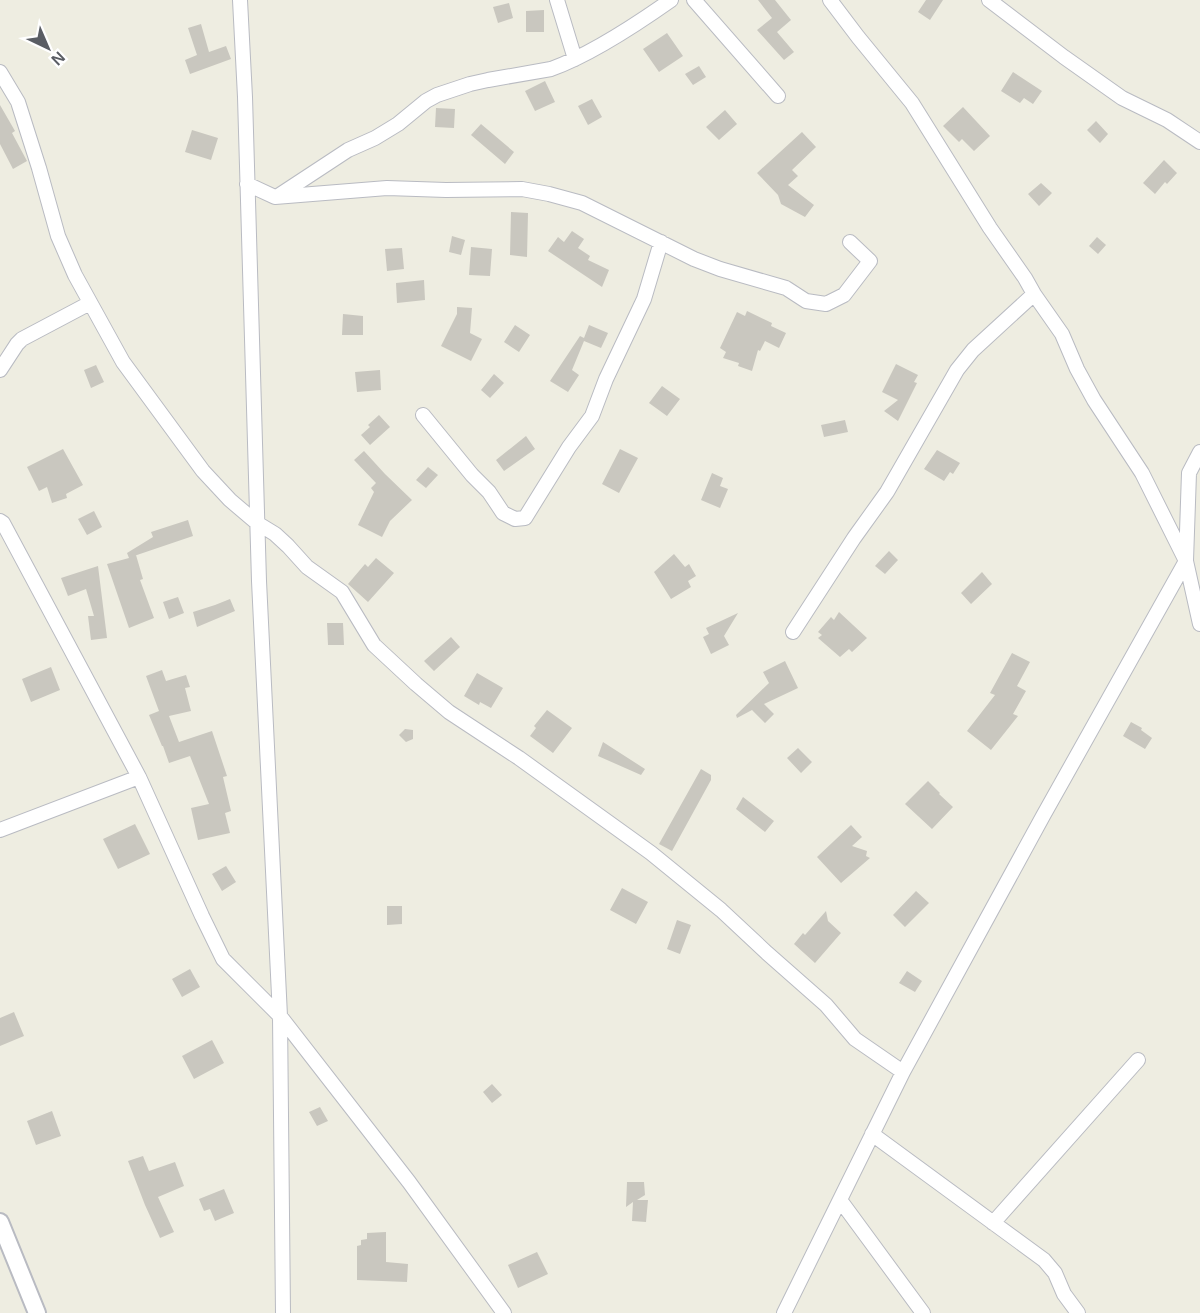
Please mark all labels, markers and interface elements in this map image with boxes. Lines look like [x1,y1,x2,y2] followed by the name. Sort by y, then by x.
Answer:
[18,18,78,78] north arrow
[48,48,68,69] text: N

